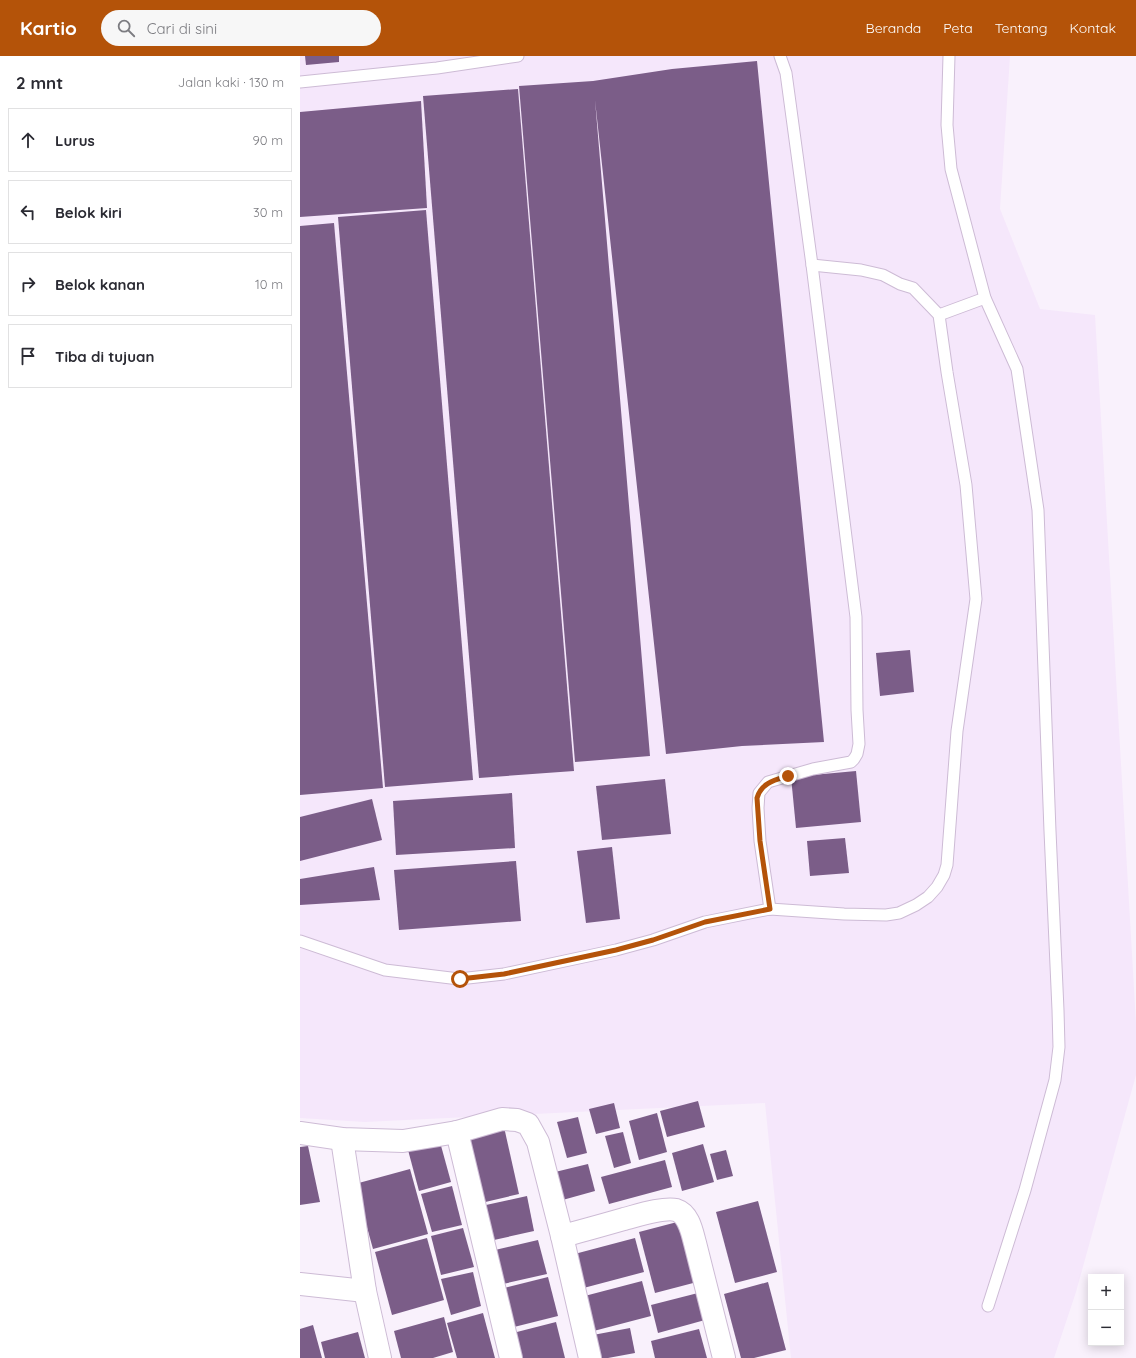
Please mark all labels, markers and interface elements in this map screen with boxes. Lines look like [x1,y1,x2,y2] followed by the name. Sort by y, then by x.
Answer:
[101,10,381,46] search box
[20,16,77,40] text: Kartio
[115,17,137,39] icon: search
[147,19,217,38] text: Cari di sini
[866,19,921,37] text: Beranda
[943,19,973,37] text: Peta
[995,19,1048,37] text: Tentang
[1070,19,1116,37] text: Kontak
[16,72,63,93] text: 2 mnt
[178,74,284,90] text: Jalan kaki · 130 m
[17,129,39,151] icon: ahead
[55,131,95,150] text: Lurus
[253,132,283,148] text: 90 m
[17,201,39,223] icon: left
[55,203,122,222] text: Belok kiri
[253,204,283,220] text: 30 m
[17,273,39,295] icon: right
[55,275,145,294] text: Belok kanan
[255,276,283,292] text: 10 m
[17,345,39,367] icon: arrive
[55,347,154,366] text: Tiba di tujuan
[779,767,797,785] route end
[451,970,469,988] route start
[1088,1274,1124,1346] map controls
[1088,1274,1124,1310] button: +
[1088,1310,1124,1346] button: −

